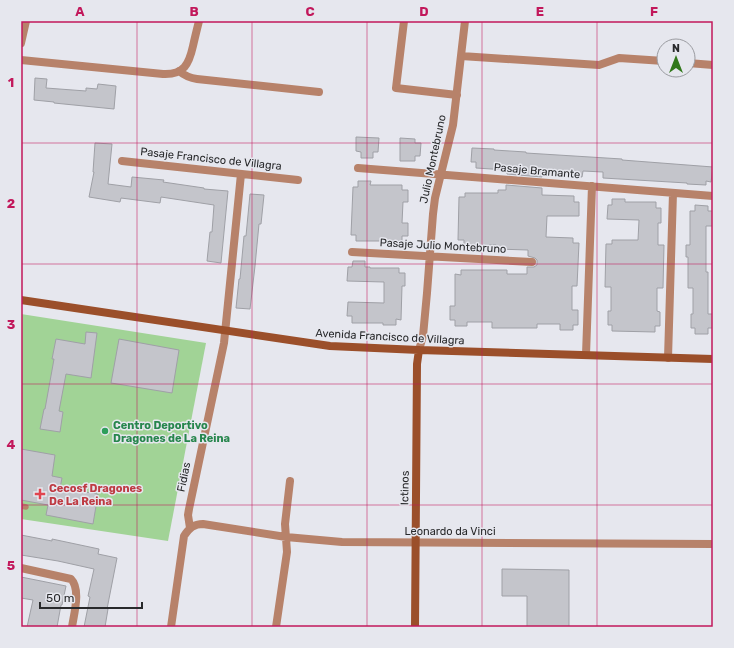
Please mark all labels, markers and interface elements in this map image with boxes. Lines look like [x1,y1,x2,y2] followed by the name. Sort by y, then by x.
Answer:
[75,4,85,19] text: A
[189,4,199,19] text: B
[305,4,315,19] text: C
[419,4,429,19] text: D
[536,4,544,19] text: E
[650,4,658,19] text: F
[656,38,696,78] north arrow
[672,42,680,55] text: N
[8,75,14,90] text: 1
[417,113,449,205] street label: Julio Montebruno
[140,145,282,173] street label: Pasaje Francisco de Villagra
[493,161,581,181] street label: Pasaje Bramante
[7,196,15,211] text: 2
[379,236,507,256] street label: Pasaje Julio Montebruno
[7,317,16,332] text: 3
[315,327,465,347] street label: Avenida Francisco de Villagra
[113,419,230,445] place label: Centro Deportivo Dragones de La Reina
[100,426,110,436] marker: Centro Deportivo Dragones de La Reina
[7,437,16,452] text: 4
[175,461,194,493] street label: Fidias
[398,470,412,505] street label: Ictinos
[49,482,142,508] place label: Cecosf Dragones De La Reina
[34,488,46,500] marker: Cecosf Dragones De La Reina
[404,525,496,538] street label: Leonardo da Vinci
[7,558,15,573] text: 5
[40,584,142,610] scale bar
[46,591,74,605] text: 50 m

